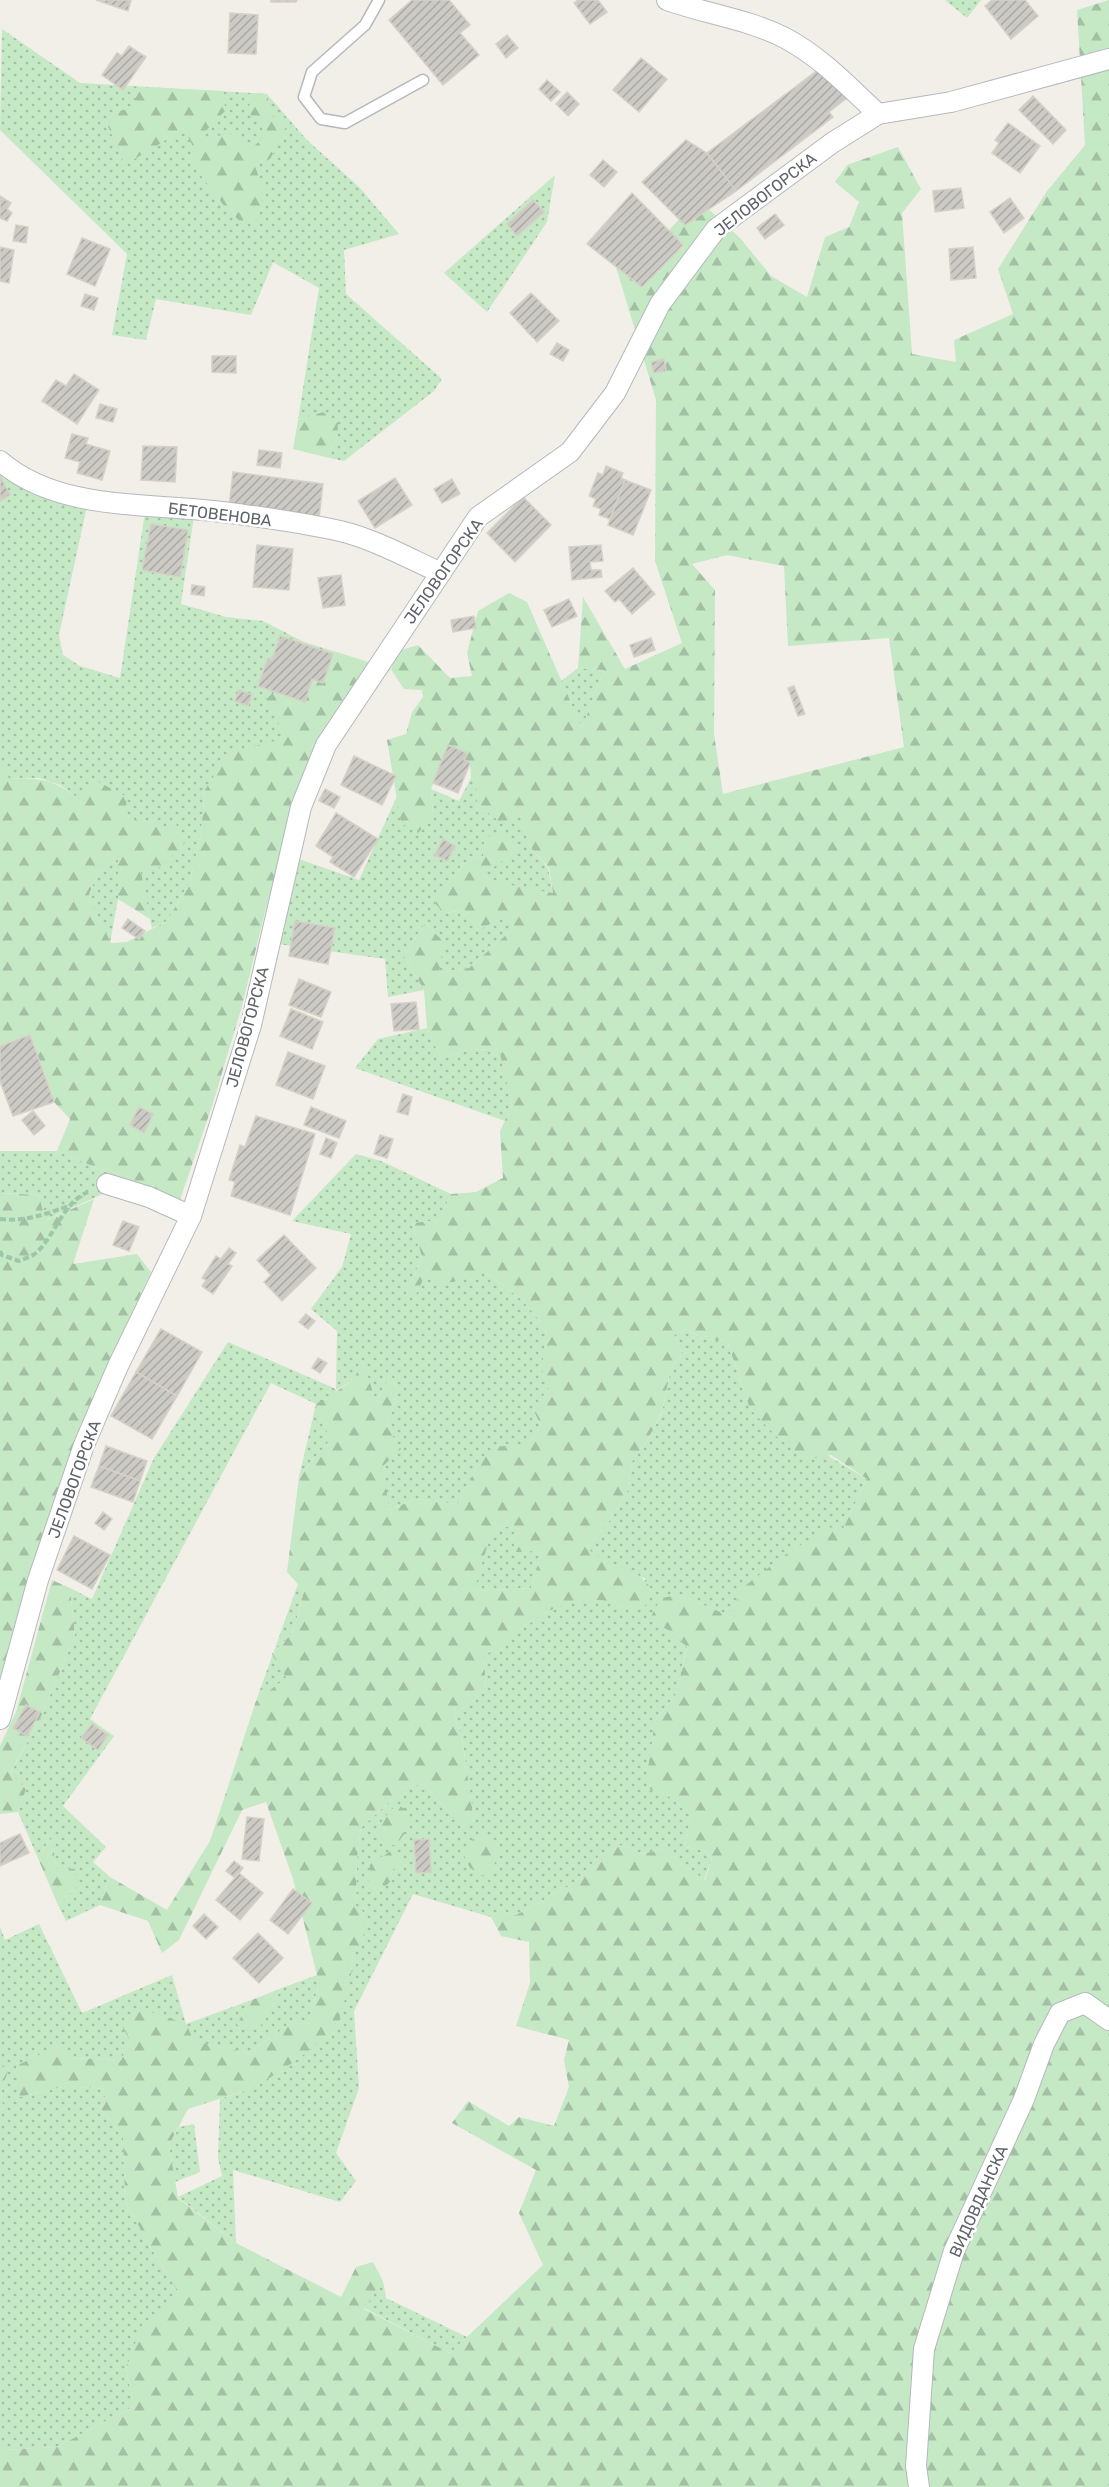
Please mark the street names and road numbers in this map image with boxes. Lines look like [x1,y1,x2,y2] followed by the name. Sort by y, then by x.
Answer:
[710,148,820,240] street label: ЈЕЛОВОГОРСКА
[167,499,273,530] street label: БЕТОВЕНОВА
[400,515,487,628] street label: ЈЕЛОВОГОРСКА
[222,964,273,1090] street label: ЈЕЛОВОГОРСКА
[44,1417,105,1541] street label: ЈЕЛОВОГОРСКА
[945,2142,1012,2260] street label: ВИДОВДАНСКА

